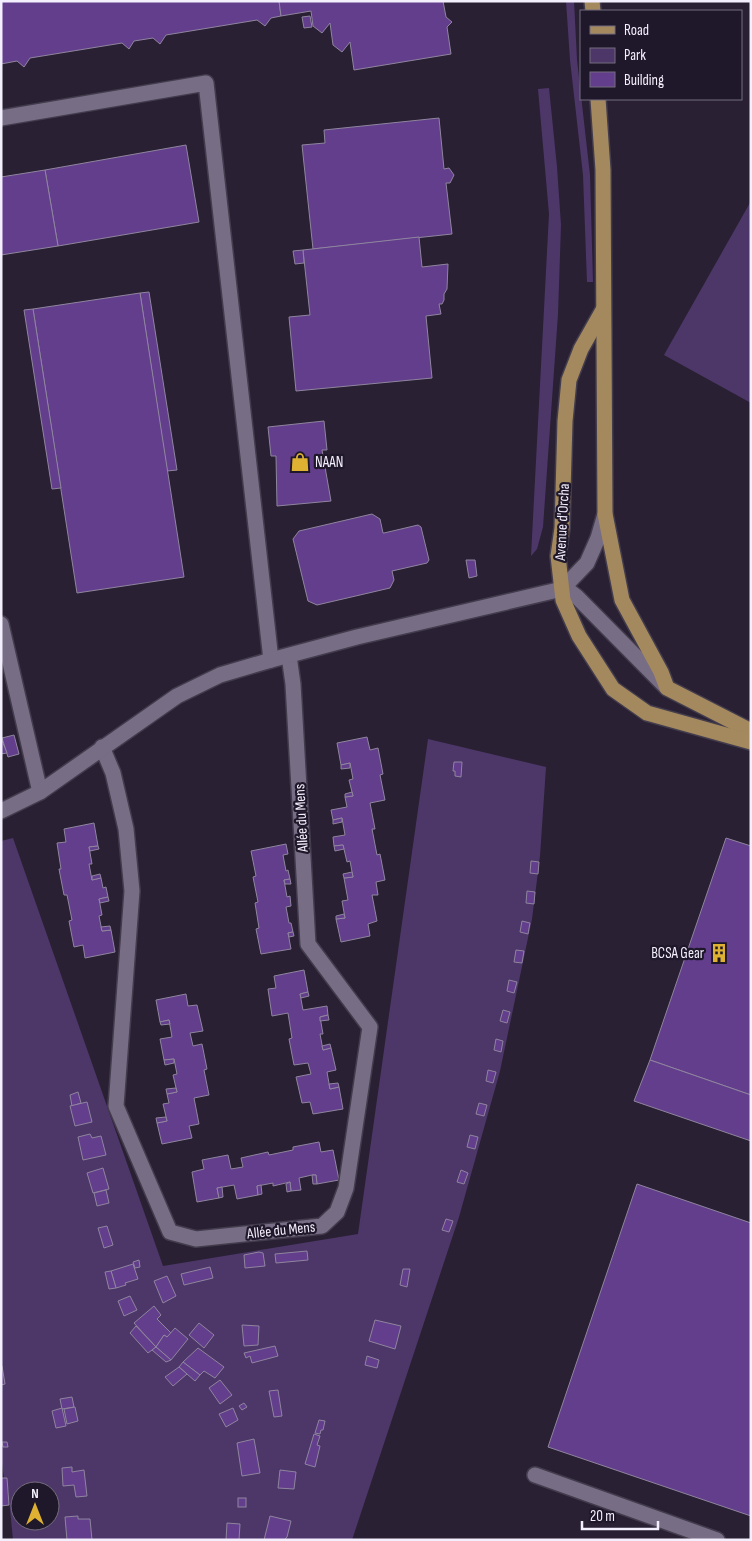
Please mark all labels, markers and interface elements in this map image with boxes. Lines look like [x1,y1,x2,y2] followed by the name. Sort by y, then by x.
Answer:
[580,10,742,100] legend
[624,21,649,40] text: Road
[624,46,646,65] text: Park
[624,71,664,90] text: Building
[289,451,311,473] shop icon: NAAN
[315,453,343,472] place label: NAAN
[551,483,574,562] street label: Avenue d'Orcha
[290,783,313,854] street label: Allée du Mens
[708,942,730,964] building icon: BCSA Gear
[651,944,705,963] place label: BCSA Gear
[245,1217,316,1244] street label: Allée du Mens
[10,1481,60,1531] north arrow
[31,1485,39,1502] text: N
[582,1498,658,1530] scale bar
[590,1507,615,1526] text: 20 m

